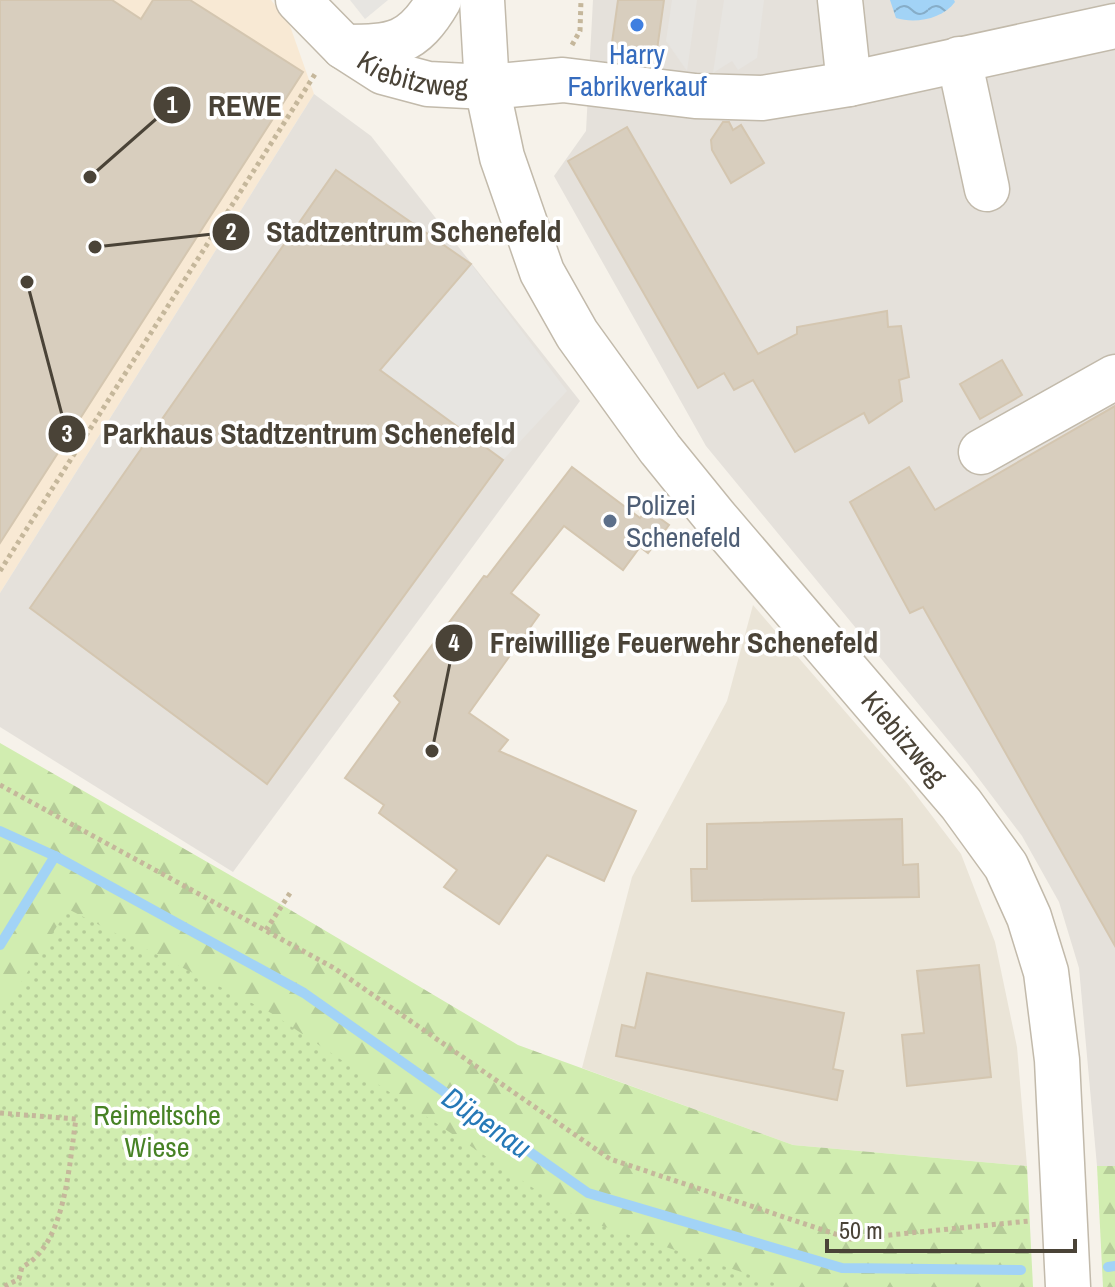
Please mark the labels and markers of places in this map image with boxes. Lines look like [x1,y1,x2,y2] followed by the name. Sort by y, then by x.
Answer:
[628,16,646,34] marker: Harry Fabrikverkauf
[567,35,707,105] place label: Harry Fabrikverkauf
[152,78,298,132] callout: REWE
[211,205,578,259] callout: Stadtzentrum Schenefeld
[47,407,532,461] callout: Parkhaus Stadtzentrum Schenefeld
[626,486,741,556] place label: Polizei Schenefeld
[601,512,619,530] marker: Polizei Schenefeld
[434,616,895,670] callout: Freiwillige Feuerwehr Schenefeld

